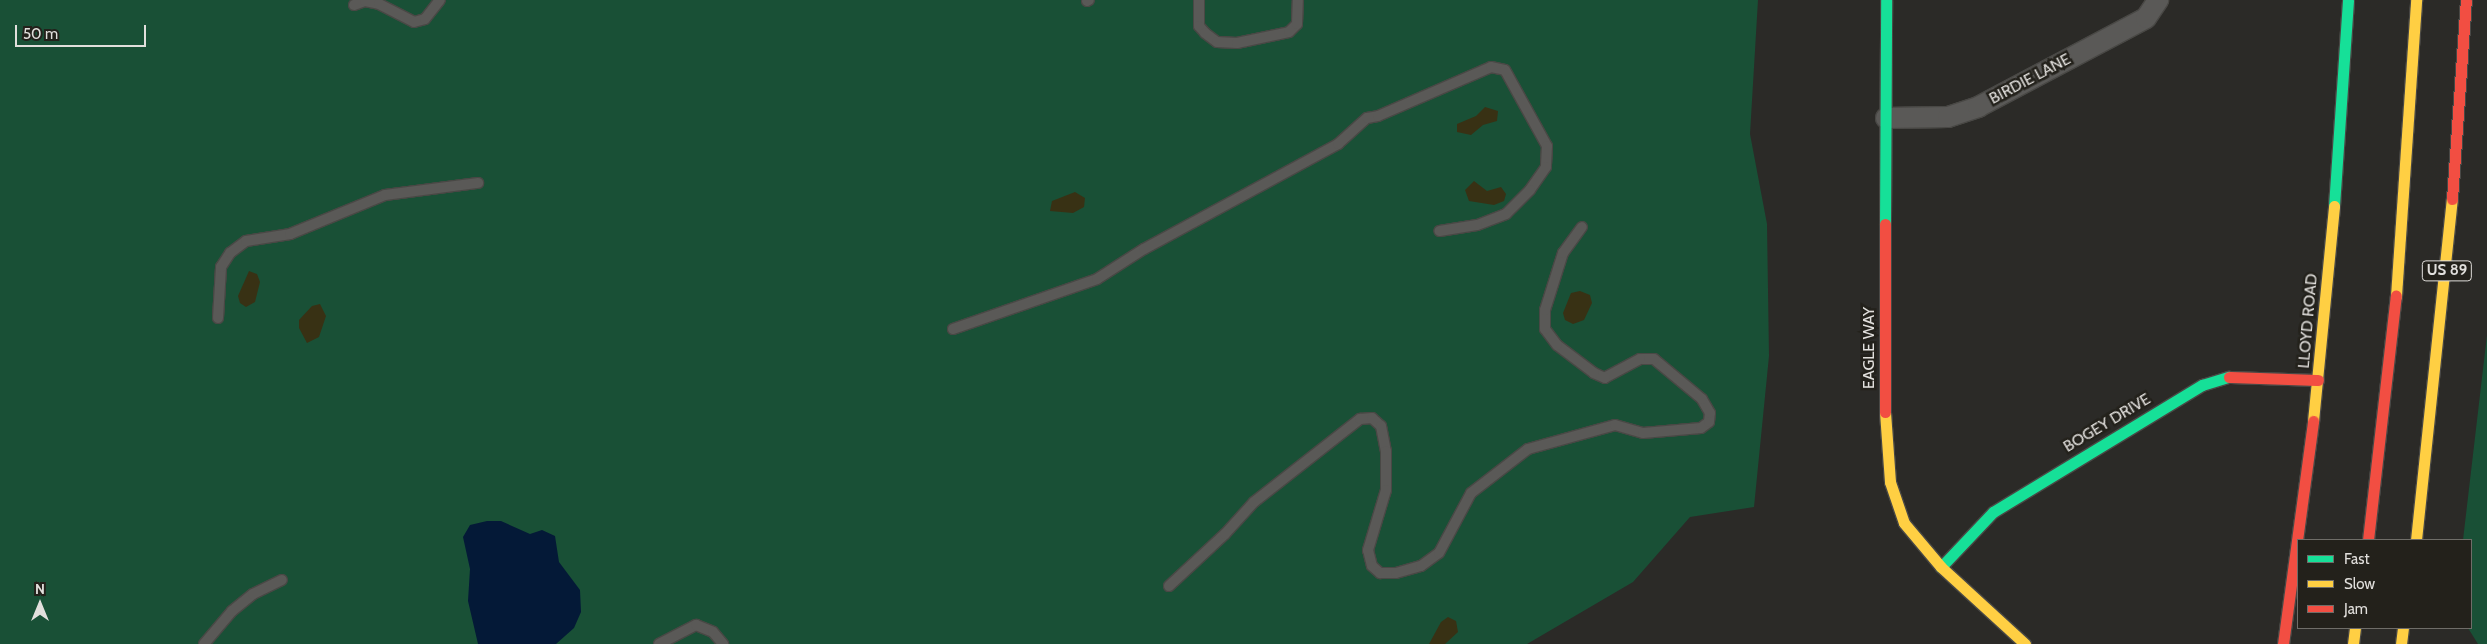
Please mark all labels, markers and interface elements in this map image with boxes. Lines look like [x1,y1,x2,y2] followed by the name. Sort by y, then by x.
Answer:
[18,15,149,47] scale bar
[23,25,58,43] text: 50 m
[1986,50,2074,108] street label: BIRDIE LANE
[2421,258,2473,284] road number: US 89
[2294,273,2322,369] street label: LLOYD ROAD
[1859,307,1879,389] street label: EAGLE WAY
[2060,389,2154,457] street label: BOGEY DRIVE
[2297,539,2472,629] legend
[2344,550,2369,568] text: Fast
[2344,575,2375,593] text: Slow
[15,579,65,629] north arrow
[35,580,45,598] text: N
[2344,600,2368,618] text: Jam

